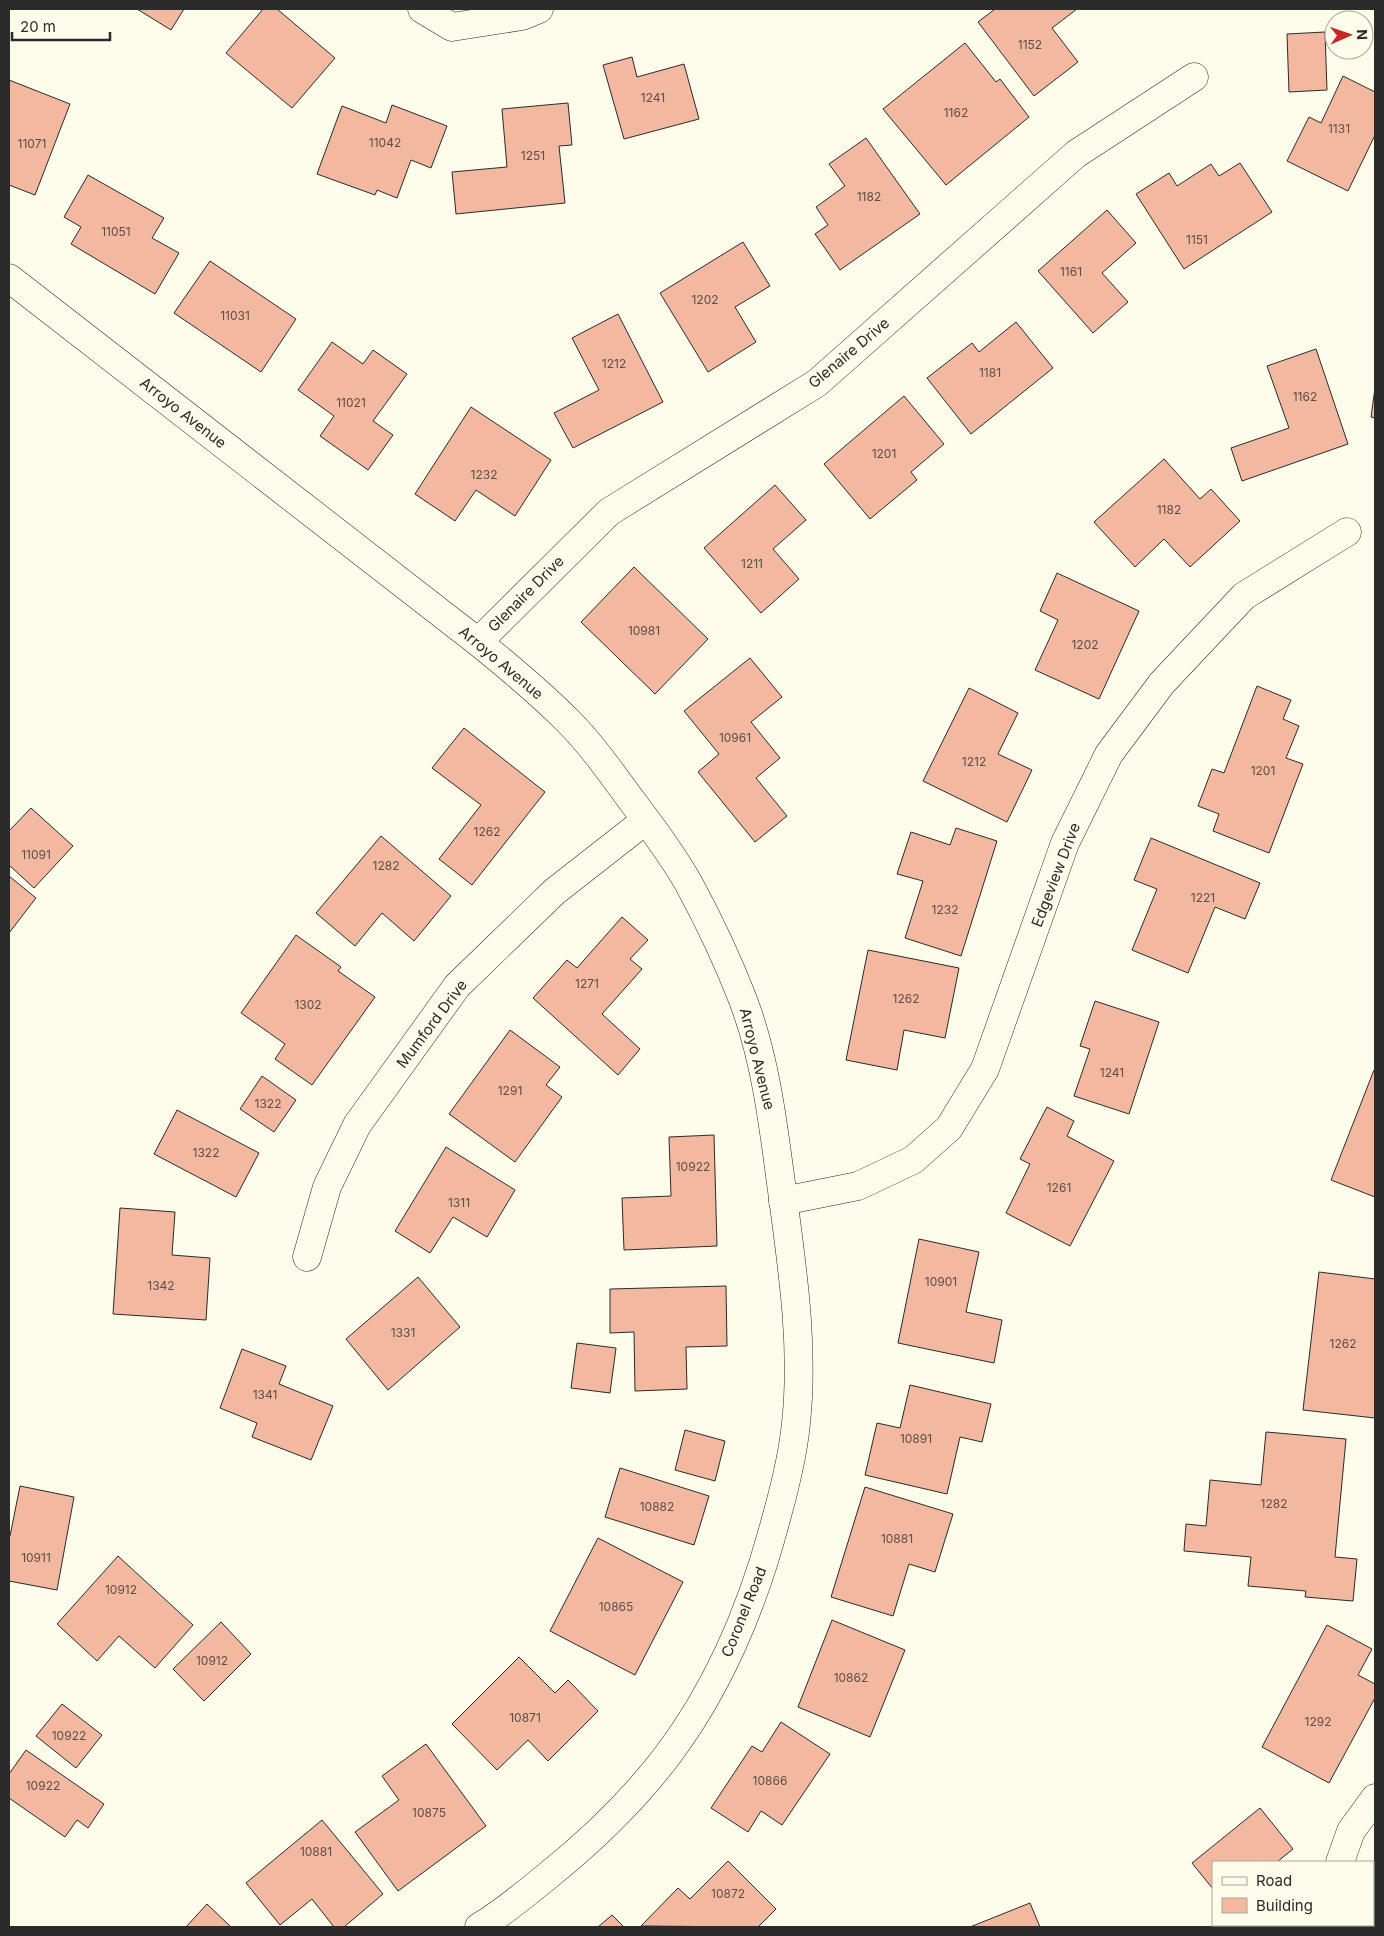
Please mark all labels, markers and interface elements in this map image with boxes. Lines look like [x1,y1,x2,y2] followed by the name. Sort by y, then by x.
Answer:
[12,10,110,42] scale bar
[1324,10,1374,60] north arrow
[20,17,56,36] text: 20 m
[1354,29,1371,40] text: N
[1018,37,1042,52] house number: 1152
[641,90,665,105] house number: 1241
[944,105,968,120] house number: 1162
[1328,121,1350,136] house number: 1131
[369,135,401,150] house number: 11042
[18,136,46,151] house number: 11071
[521,148,545,163] house number: 1251
[857,189,881,204] house number: 1182
[101,224,131,239] house number: 11051
[1186,232,1208,247] house number: 1151
[1060,264,1082,279] house number: 1161
[691,292,719,307] house number: 1202
[220,308,250,323] house number: 11031
[804,313,893,392] street label: Glenaire Drive
[602,356,626,371] house number: 1212
[979,365,1001,380] house number: 1181
[136,373,230,452] street label: Arroyo Avenue
[1293,389,1317,404] house number: 1162
[336,395,366,410] house number: 11021
[872,446,896,461] house number: 1201
[471,467,497,482] house number: 1232
[1157,502,1181,517] house number: 1182
[484,552,568,636] street label: Glenaire Drive
[741,556,763,571] house number: 1211
[455,622,547,703] street label: Arroyo Avenue
[628,623,660,638] house number: 10981
[1071,637,1099,652] house number: 1202
[719,730,751,745] house number: 10961
[962,754,986,769] house number: 1212
[1251,763,1275,778] house number: 1201
[1027,820,1084,930] street label: Edgeview Drive
[474,824,500,839] house number: 1262
[21,847,51,862] house number: 11091
[373,858,399,873] house number: 1282
[1191,890,1215,905] house number: 1221
[932,902,958,917] house number: 1232
[392,976,471,1072] street label: Mumford Drive
[575,976,599,991] house number: 1271
[893,991,919,1006] house number: 1262
[294,997,322,1012] house number: 1302
[736,1006,779,1112] street label: Arroyo Avenue
[1100,1065,1124,1080] house number: 1241
[498,1083,522,1098] house number: 1291
[255,1096,281,1111] house number: 1322
[193,1145,219,1160] house number: 1322
[676,1159,710,1174] house number: 10922
[1047,1180,1071,1195] house number: 1261
[448,1195,470,1210] house number: 1311
[925,1274,957,1289] house number: 10901
[147,1278,175,1293] house number: 1342
[391,1325,415,1340] house number: 1331
[1330,1336,1356,1351] house number: 1262
[253,1387,277,1402] house number: 1341
[900,1431,932,1446] house number: 10891
[1261,1496,1287,1511] house number: 1282
[640,1499,674,1514] house number: 10882
[881,1531,913,1546] house number: 10881
[21,1550,51,1565] house number: 10911
[717,1564,770,1660] street label: Coronel Road
[105,1582,137,1597] house number: 10912
[599,1599,633,1614] house number: 10865
[196,1653,228,1668] house number: 10912
[834,1670,868,1685] house number: 10862
[509,1710,541,1725] house number: 10871
[1305,1714,1331,1729] house number: 1292
[52,1728,86,1743] house number: 10922
[753,1773,787,1788] house number: 10866
[26,1778,60,1793] house number: 10922
[412,1805,446,1820] house number: 10875
[300,1844,332,1859] house number: 10881
[1212,1861,1374,1926] legend
[1256,1871,1292,1890] text: Road
[711,1886,745,1901] house number: 10872
[1256,1896,1313,1915] text: Building

